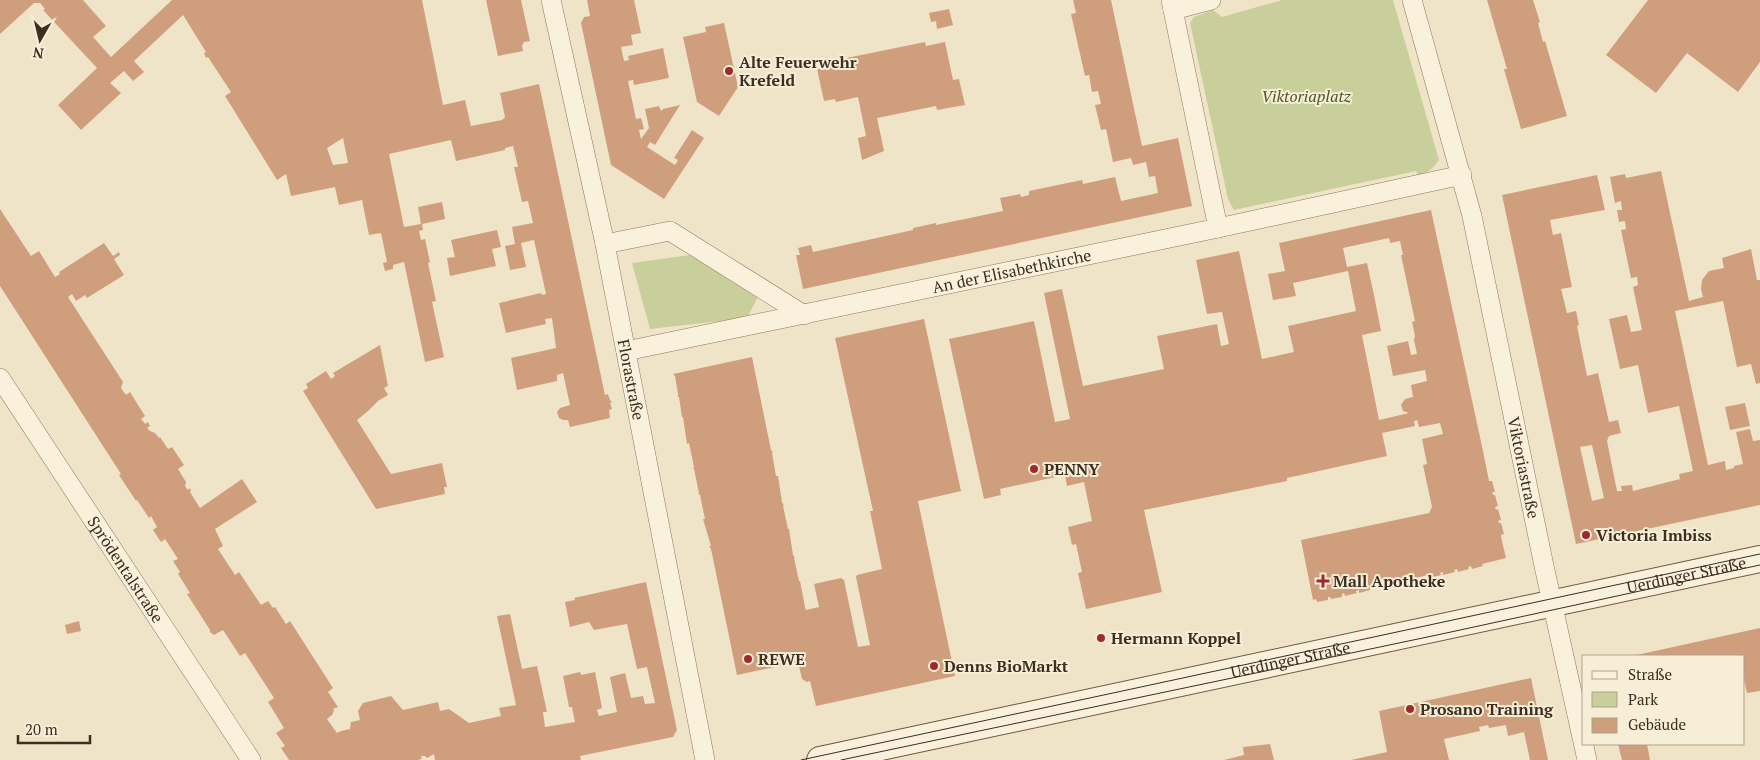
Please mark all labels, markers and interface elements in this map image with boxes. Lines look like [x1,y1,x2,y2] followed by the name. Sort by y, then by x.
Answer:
[15,15,65,65] north arrow
[31,43,45,64] text: N
[739,51,857,91] place label: Alte Feuerwehr Krefeld
[723,65,735,77] marker: Alte Feuerwehr Krefeld
[1261,85,1352,107] park label: Viktoriaplatz
[930,244,1093,298] street label: An der Elisabethkirche
[613,337,650,422] street label: Florastraße
[1503,415,1545,520] street label: Viktoriastraße
[1044,458,1100,480] place label: PENNY
[1028,463,1040,475] marker: PENNY
[83,512,169,627] street label: Sprödentalstraße
[1596,524,1712,546] place label: Victoria Imbiss
[1580,529,1592,541] marker: Victoria Imbiss
[1625,551,1748,598] street label: Uerdinger Straße
[1333,570,1446,592] place label: Mall Apotheke
[1317,575,1329,587] marker: Mall Apotheke
[1111,627,1241,649] place label: Hermann Koppel
[1095,632,1107,644] marker: Hermann Koppel
[1229,636,1352,683] street label: Uerdinger Straße
[758,648,805,670] place label: REWE
[742,653,754,665] marker: REWE
[944,655,1069,677] place label: Denns BioMarkt
[1582,655,1745,745] legend
[928,660,940,672] marker: Denns BioMarkt
[1628,664,1672,684] text: Straße
[1628,689,1658,709] text: Park
[1420,698,1554,720] place label: Prosano Training
[1404,703,1416,715] marker: Prosano Training
[18,712,90,744] scale bar
[1628,714,1686,734] text: Gebäude
[25,719,58,739] text: 20 m

